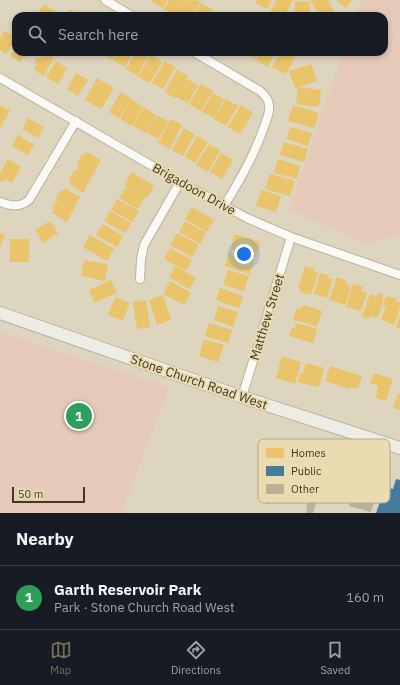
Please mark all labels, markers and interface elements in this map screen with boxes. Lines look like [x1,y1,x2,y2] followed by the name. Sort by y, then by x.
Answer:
[12,12,388,56] search box
[26,23,48,45] icon: search
[58,25,138,44] text: Search here
[149,159,239,219] street label: Brigadoon Drive
[234,244,254,264] your location
[246,272,288,362] street label: Matthew Street
[128,351,270,413] street label: Stone Church Road West
[66,401,92,431] pin: 1
[258,439,390,503] legend
[291,446,326,460] text: Homes
[291,464,322,478] text: Public
[291,482,319,496] text: Other
[12,485,85,504] scale bar
[18,487,43,501] text: 50 m
[16,528,74,550] text: Nearby
[54,580,201,599] text: Garth Reservoir Park
[25,589,33,606] text: 1
[346,589,384,606] text: 160 m
[54,599,234,616] text: Park · Stone Church Road West
[50,639,72,677] tab: Map
[171,639,221,677] tab: Directions
[320,639,350,677] tab: Saved

